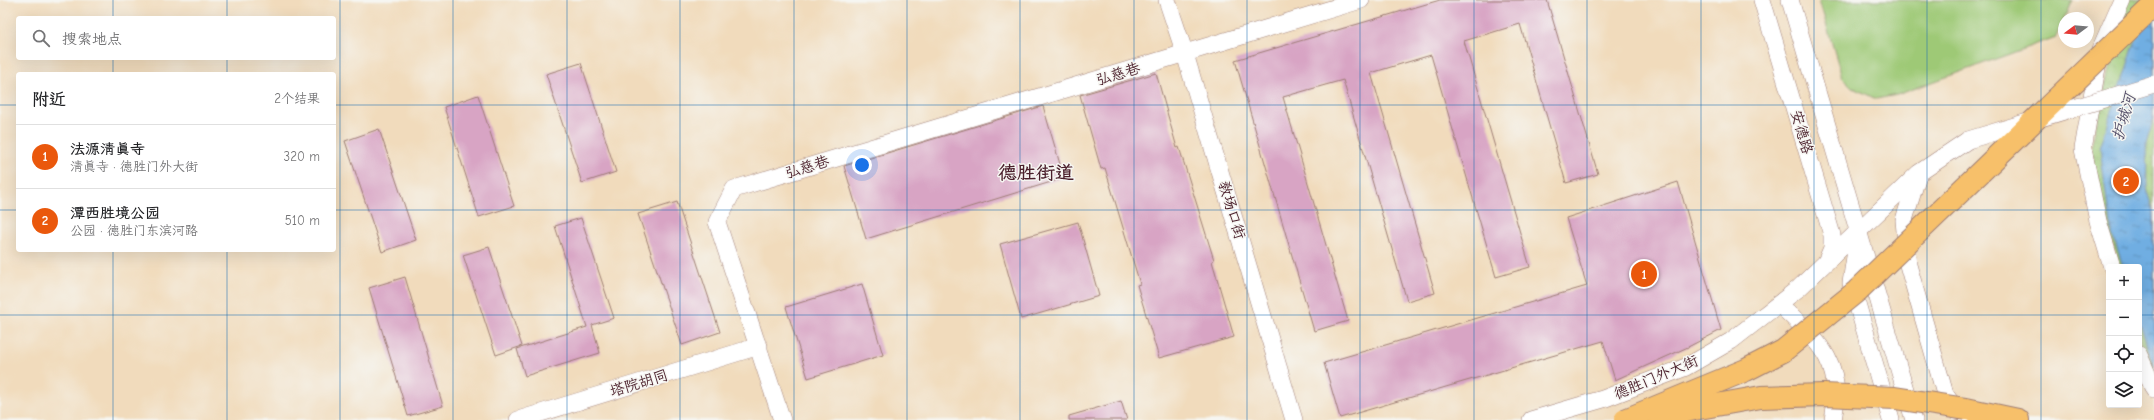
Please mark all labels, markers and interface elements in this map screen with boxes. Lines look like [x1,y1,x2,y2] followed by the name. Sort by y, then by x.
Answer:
[2058,12,2094,48] north arrow
[16,16,336,60] search box
[30,27,52,49] icon: search
[62,30,122,48] text: 搜索地点
[1094,59,1142,89] street label: 弘慈巷
[2109,89,2140,143] water label: 护城河
[32,90,66,109] text: 附近
[274,91,320,106] text: 2个结果
[1787,108,1817,156] street label: 安德路
[70,140,145,158] text: 法源清真寺
[42,149,48,164] text: 1
[284,149,320,164] text: 320 m
[783,152,831,182] street label: 弘慈巷
[852,155,872,175] your location
[70,159,198,174] text: 清真寺 · 德胜门外大街
[998,162,1074,184] district label: 德胜街道
[2113,166,2139,196] pin: 2
[1215,179,1249,241] street label: 教场口街
[70,204,160,222] text: 潭西胜境公园
[42,213,48,228] text: 2
[285,213,320,228] text: 510 m
[70,223,198,238] text: 公园 · 德胜门东滨河路
[1631,259,1657,289] pin: 1
[2106,264,2142,408] map controls
[2106,264,2142,300] button: +
[2106,300,2142,336] button: −
[2106,336,2142,372] button: locate
[1611,351,1701,403] street label: 德胜门外大街
[608,366,670,400] street label: 塔院胡同
[2106,372,2142,408] button: layers

